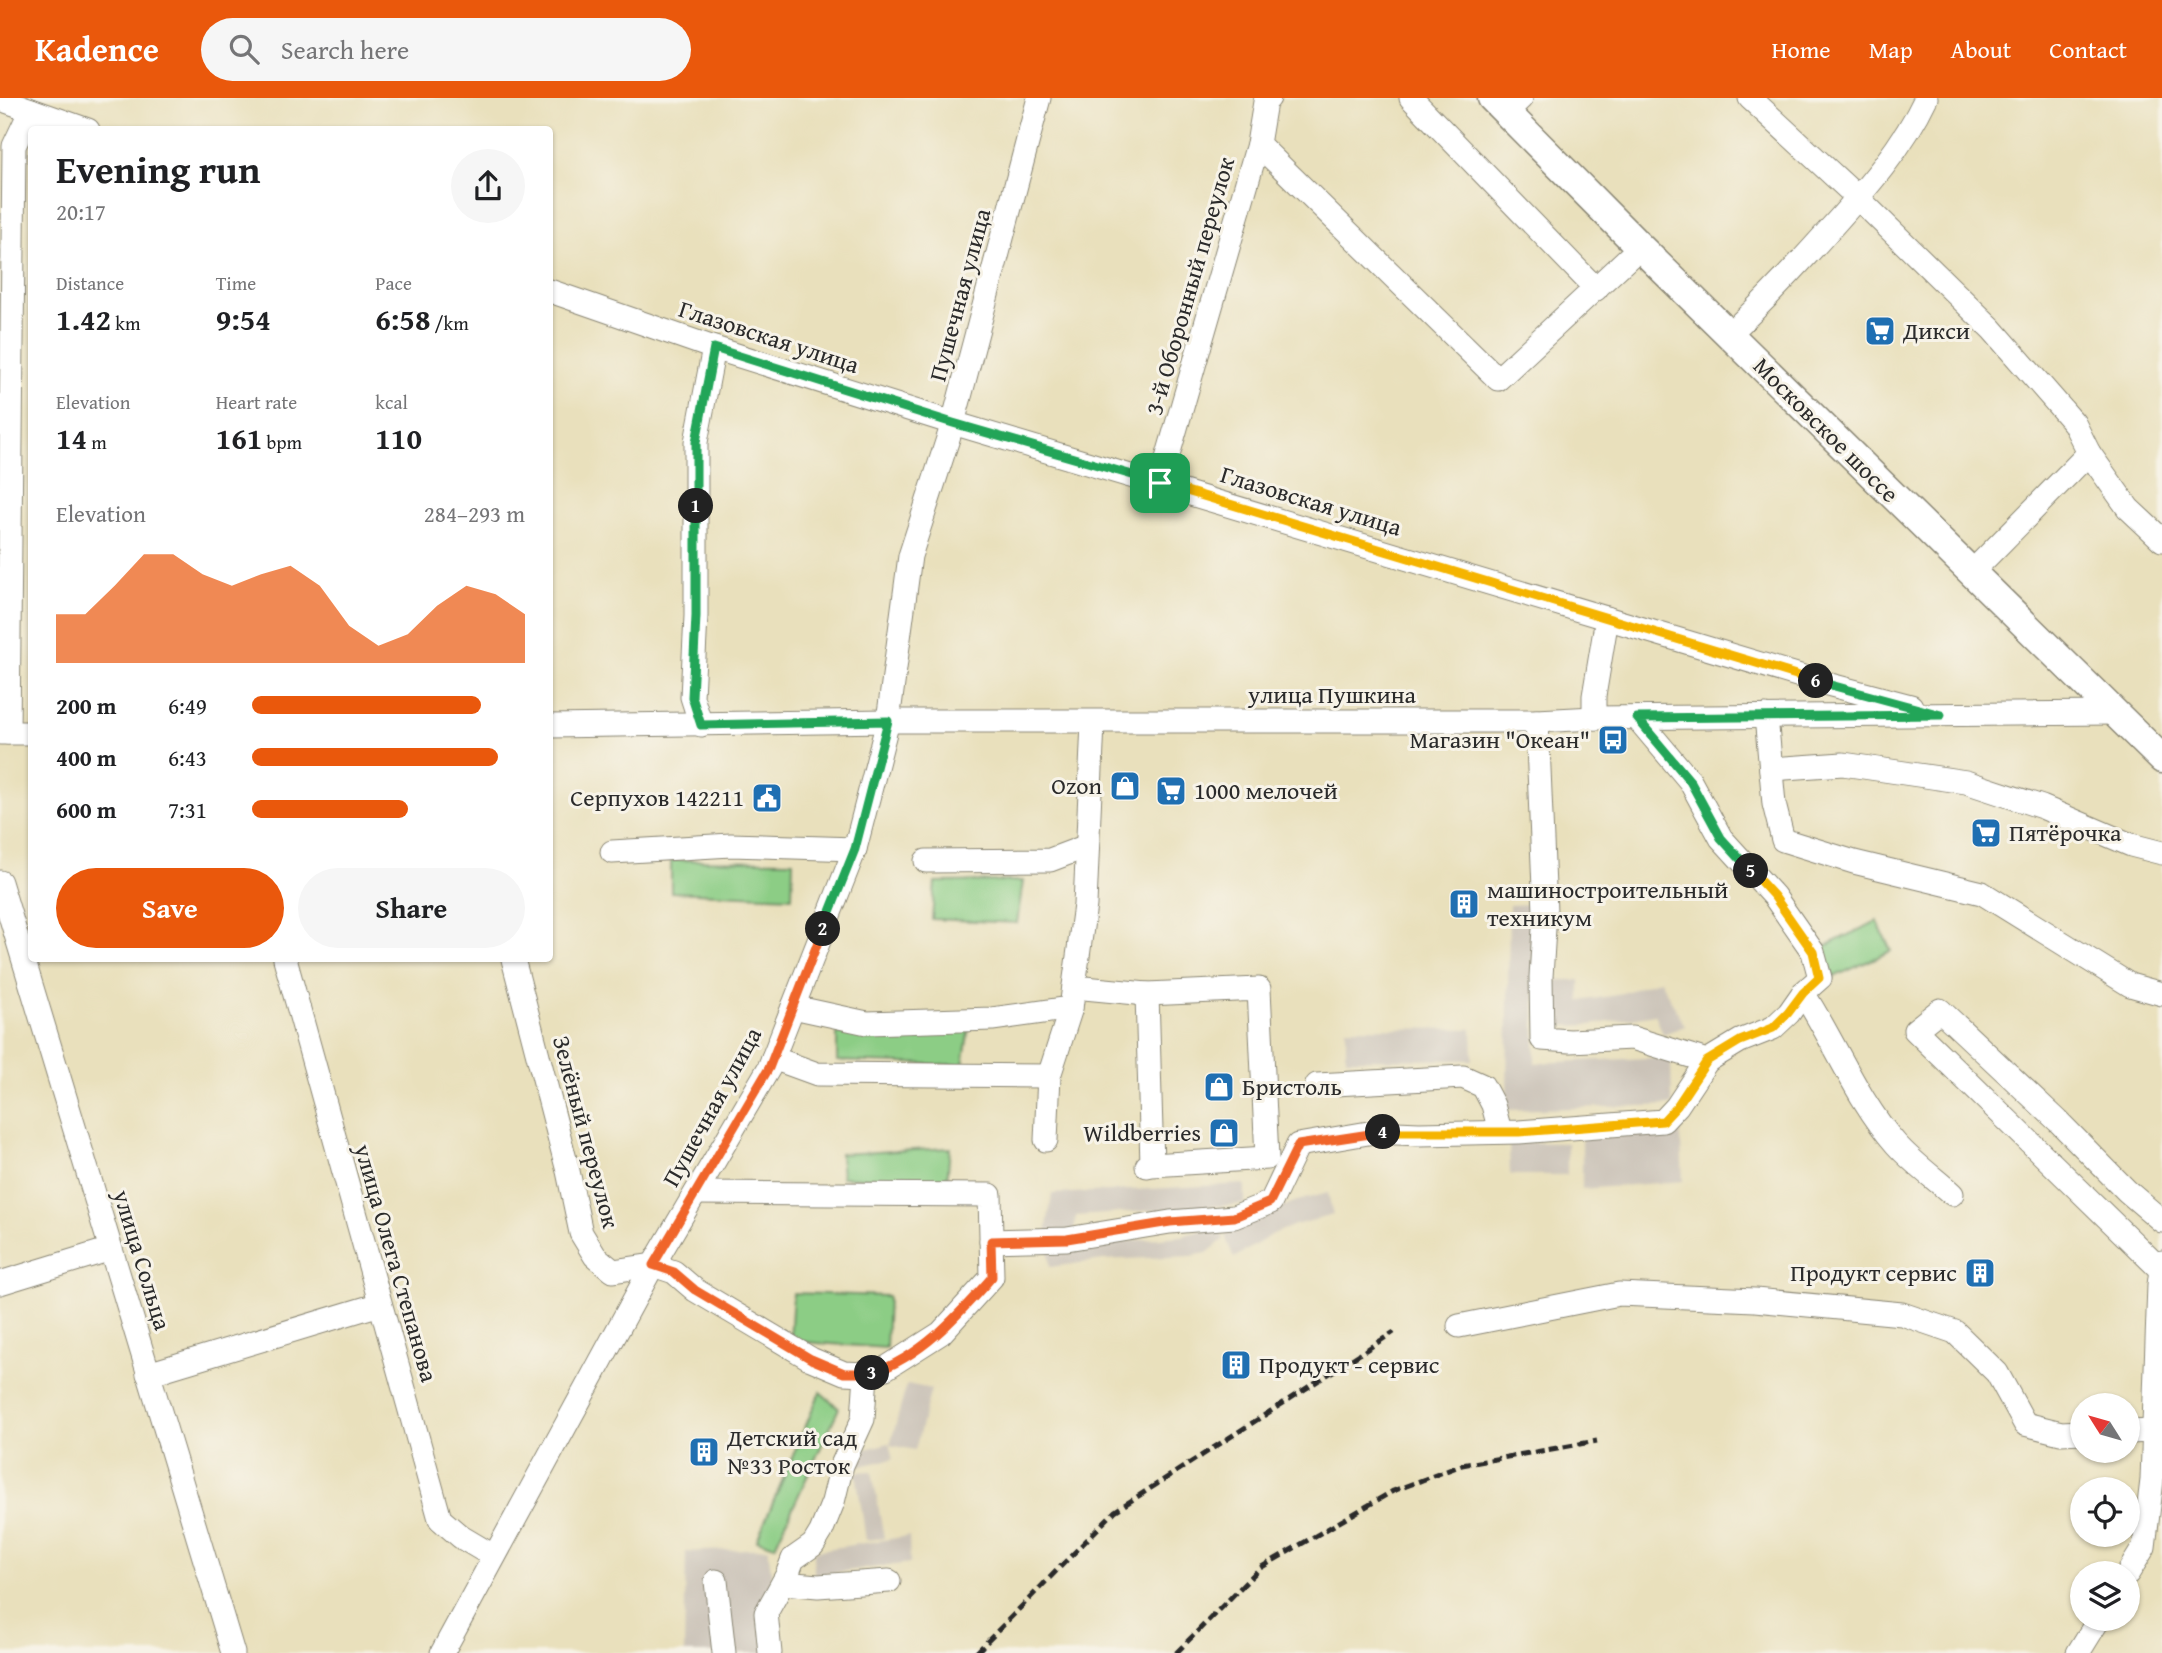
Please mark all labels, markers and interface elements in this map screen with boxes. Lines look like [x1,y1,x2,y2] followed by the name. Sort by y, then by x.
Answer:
[201,18,691,81] search box
[35,25,159,73] text: Kadence
[225,30,263,68] icon: search
[281,30,409,69] text: Search here
[1772,32,1831,67] text: Home
[1869,32,1913,67] text: Map
[1951,32,2011,67] text: About
[2049,32,2127,67] text: Contact
[56,141,260,197] text: Evening run
[451,149,525,223] button: share
[1136,152,1243,419] street label: 3-й Оборонный переулок
[56,195,106,228] text: 20:17
[920,204,1000,385] street label: Пушечная улица
[56,269,124,297] text: Distance
[216,269,256,297] text: Time
[375,269,412,297] text: Pace
[675,291,864,382] street label: Глазовская улица
[56,297,111,341] text: 1.42
[216,297,271,341] text: 9:54
[375,297,430,341] text: 6:58
[111,309,140,337] text: km
[430,309,469,337] text: /km
[1902,313,1970,348] place label: Дикси
[1863,314,1897,348] supermarket icon: Дикси
[1746,349,1907,510] street label: Московское шоссе
[56,388,130,416] text: Elevation
[216,388,297,416] text: Heart rate
[375,388,408,416] text: kcal
[56,416,87,460] text: 14
[216,416,262,460] text: 161
[375,416,422,460] text: 110
[87,428,107,456] text: m
[262,428,302,456] text: bpm
[1130,453,1190,513] pin
[1216,456,1406,545] street label: Глазовская улица
[1141,464,1179,502] icon: arrive
[678,488,714,524] pin: 1
[691,491,700,519] text: 1
[56,497,146,530] text: Elevation
[424,497,525,530] text: 284–293 m
[1798,664,1834,698] pin: 6
[1811,666,1820,694] text: 6
[1247,677,1417,712] street label: улица Пушкина
[56,689,117,722] text: 200 m
[168,689,207,722] text: 6:49
[1409,722,1590,757] place label: Магазин "Океан"
[1596,723,1630,757] bus stop icon: Магазин "Океан"
[56,741,117,774] text: 400 m
[168,741,207,774] text: 6:43
[1051,768,1103,803] place label: Ozon
[1108,769,1142,803] shop icon: Ozon
[1194,773,1338,808] place label: 1000 мелочей
[1154,774,1188,808] supermarket icon: 1000 мелочей
[570,780,744,815] place label: Серпухов 142211
[750,781,784,815] public building icon: Серпухов 142211
[56,793,117,826] text: 600 m
[168,793,207,826] text: 7:31
[2009,815,2122,850] place label: Пятёрочка
[1969,816,2003,850] supermarket icon: Пятёрочка
[1734,854,1768,888] pin: 5
[1746,856,1755,884] text: 5
[56,868,284,948] button: Save
[298,868,525,948] button: Share
[1487,872,1728,935] place label: машиностроительный техникум
[1447,887,1481,921] building icon: машиностроительный техникум
[806,912,840,946] pin: 2
[818,914,827,942] text: 2
[653,1020,770,1193] street label: Пушечная улица
[544,1032,629,1232] street label: Зелёный переулок
[1242,1069,1342,1104] place label: Бристоль
[1202,1070,1236,1104] shop icon: Бристоль
[1366,1114,1400,1150] pin: 4
[1083,1115,1201,1150] place label: Wildberries
[1207,1116,1241,1150] shop icon: Wildberries
[1378,1117,1387,1145] text: 4
[345,1139,447,1387] street label: улица Олега Степанова
[104,1184,181,1335] street label: улица Сольца
[1790,1255,1957,1290] place label: Продукт сервис
[1963,1256,1997,1290] building icon: Продукт сервис
[1259,1347,1440,1382] place label: Продукт - сервис
[1219,1348,1253,1382] building icon: Продукт - сервис
[854,1356,890,1390] pin: 3
[867,1358,876,1386] text: 3
[2070,1393,2140,1463] north arrow
[2070,1393,2140,1631] map controls
[726,1420,857,1483] place label: Детский сад №33 Росток
[687,1435,721,1469] building icon: Детский сад №33 Росток
[2070,1477,2140,1547] button: locate
[2070,1561,2140,1631] button: layers

